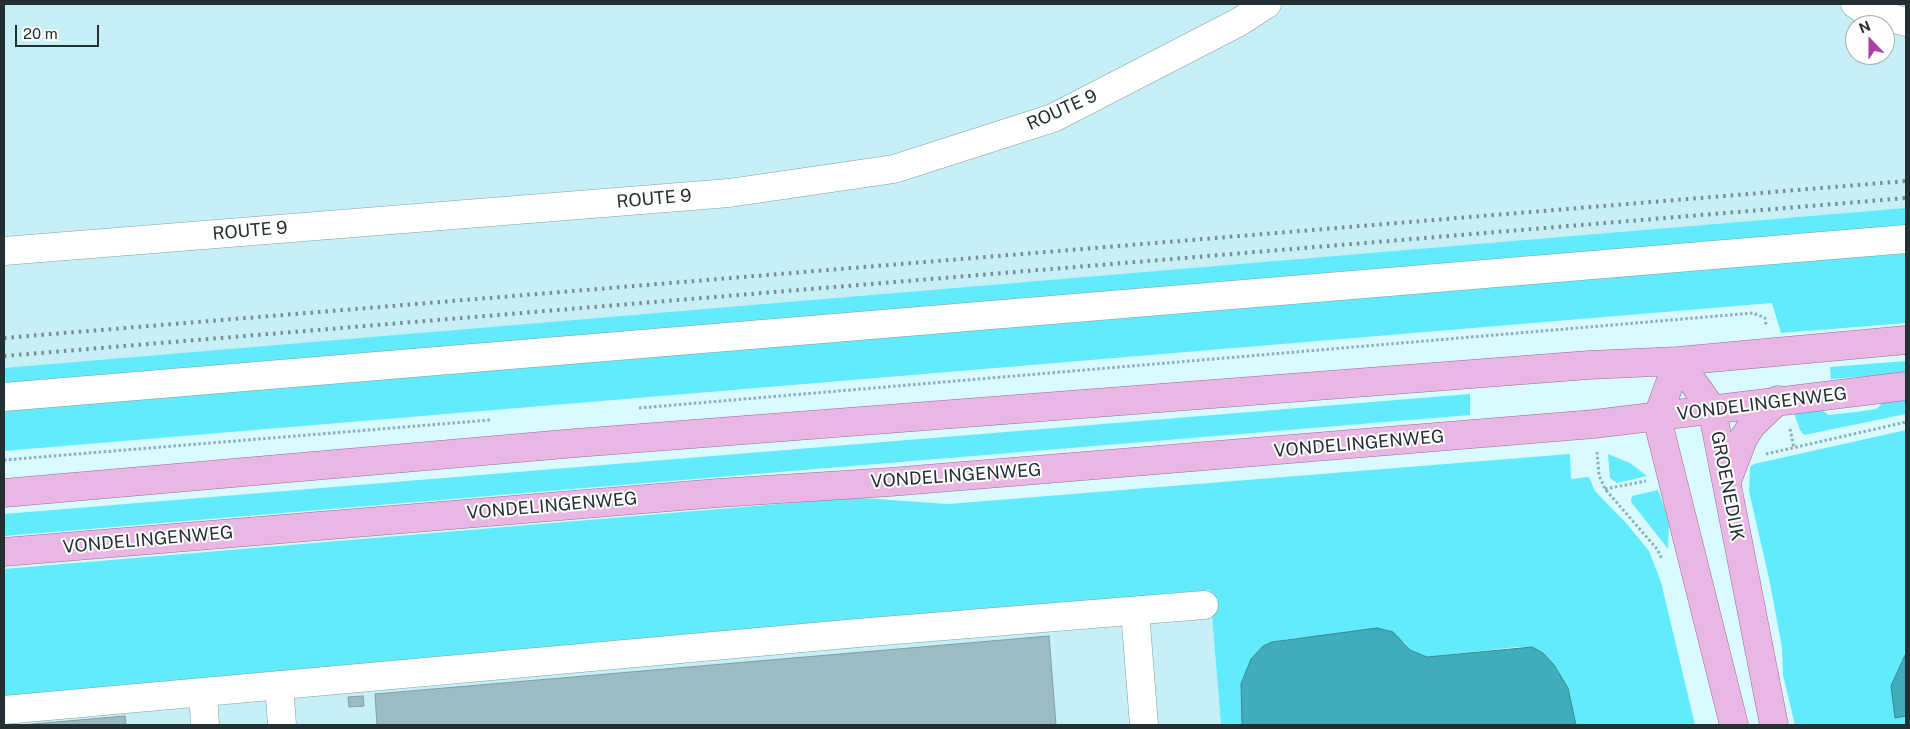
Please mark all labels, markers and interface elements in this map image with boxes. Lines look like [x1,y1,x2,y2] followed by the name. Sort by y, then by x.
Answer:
[18,15,101,47] scale bar
[1845,15,1895,65] north arrow
[1857,18,1873,36] text: N
[23,25,58,42] text: 20 m
[1023,85,1101,135] street label: ROUTE 9
[616,185,692,213] street label: ROUTE 9
[212,217,288,245] street label: ROUTE 9
[1676,383,1848,425] street label: VONDELINGENWEG
[1273,426,1445,462] street label: VONDELINGENWEG
[1706,429,1748,543] street label: GROENEDIJK
[870,459,1042,493] street label: VONDELINGENWEG
[466,488,638,524] street label: VONDELINGENWEG
[62,522,234,558] street label: VONDELINGENWEG

